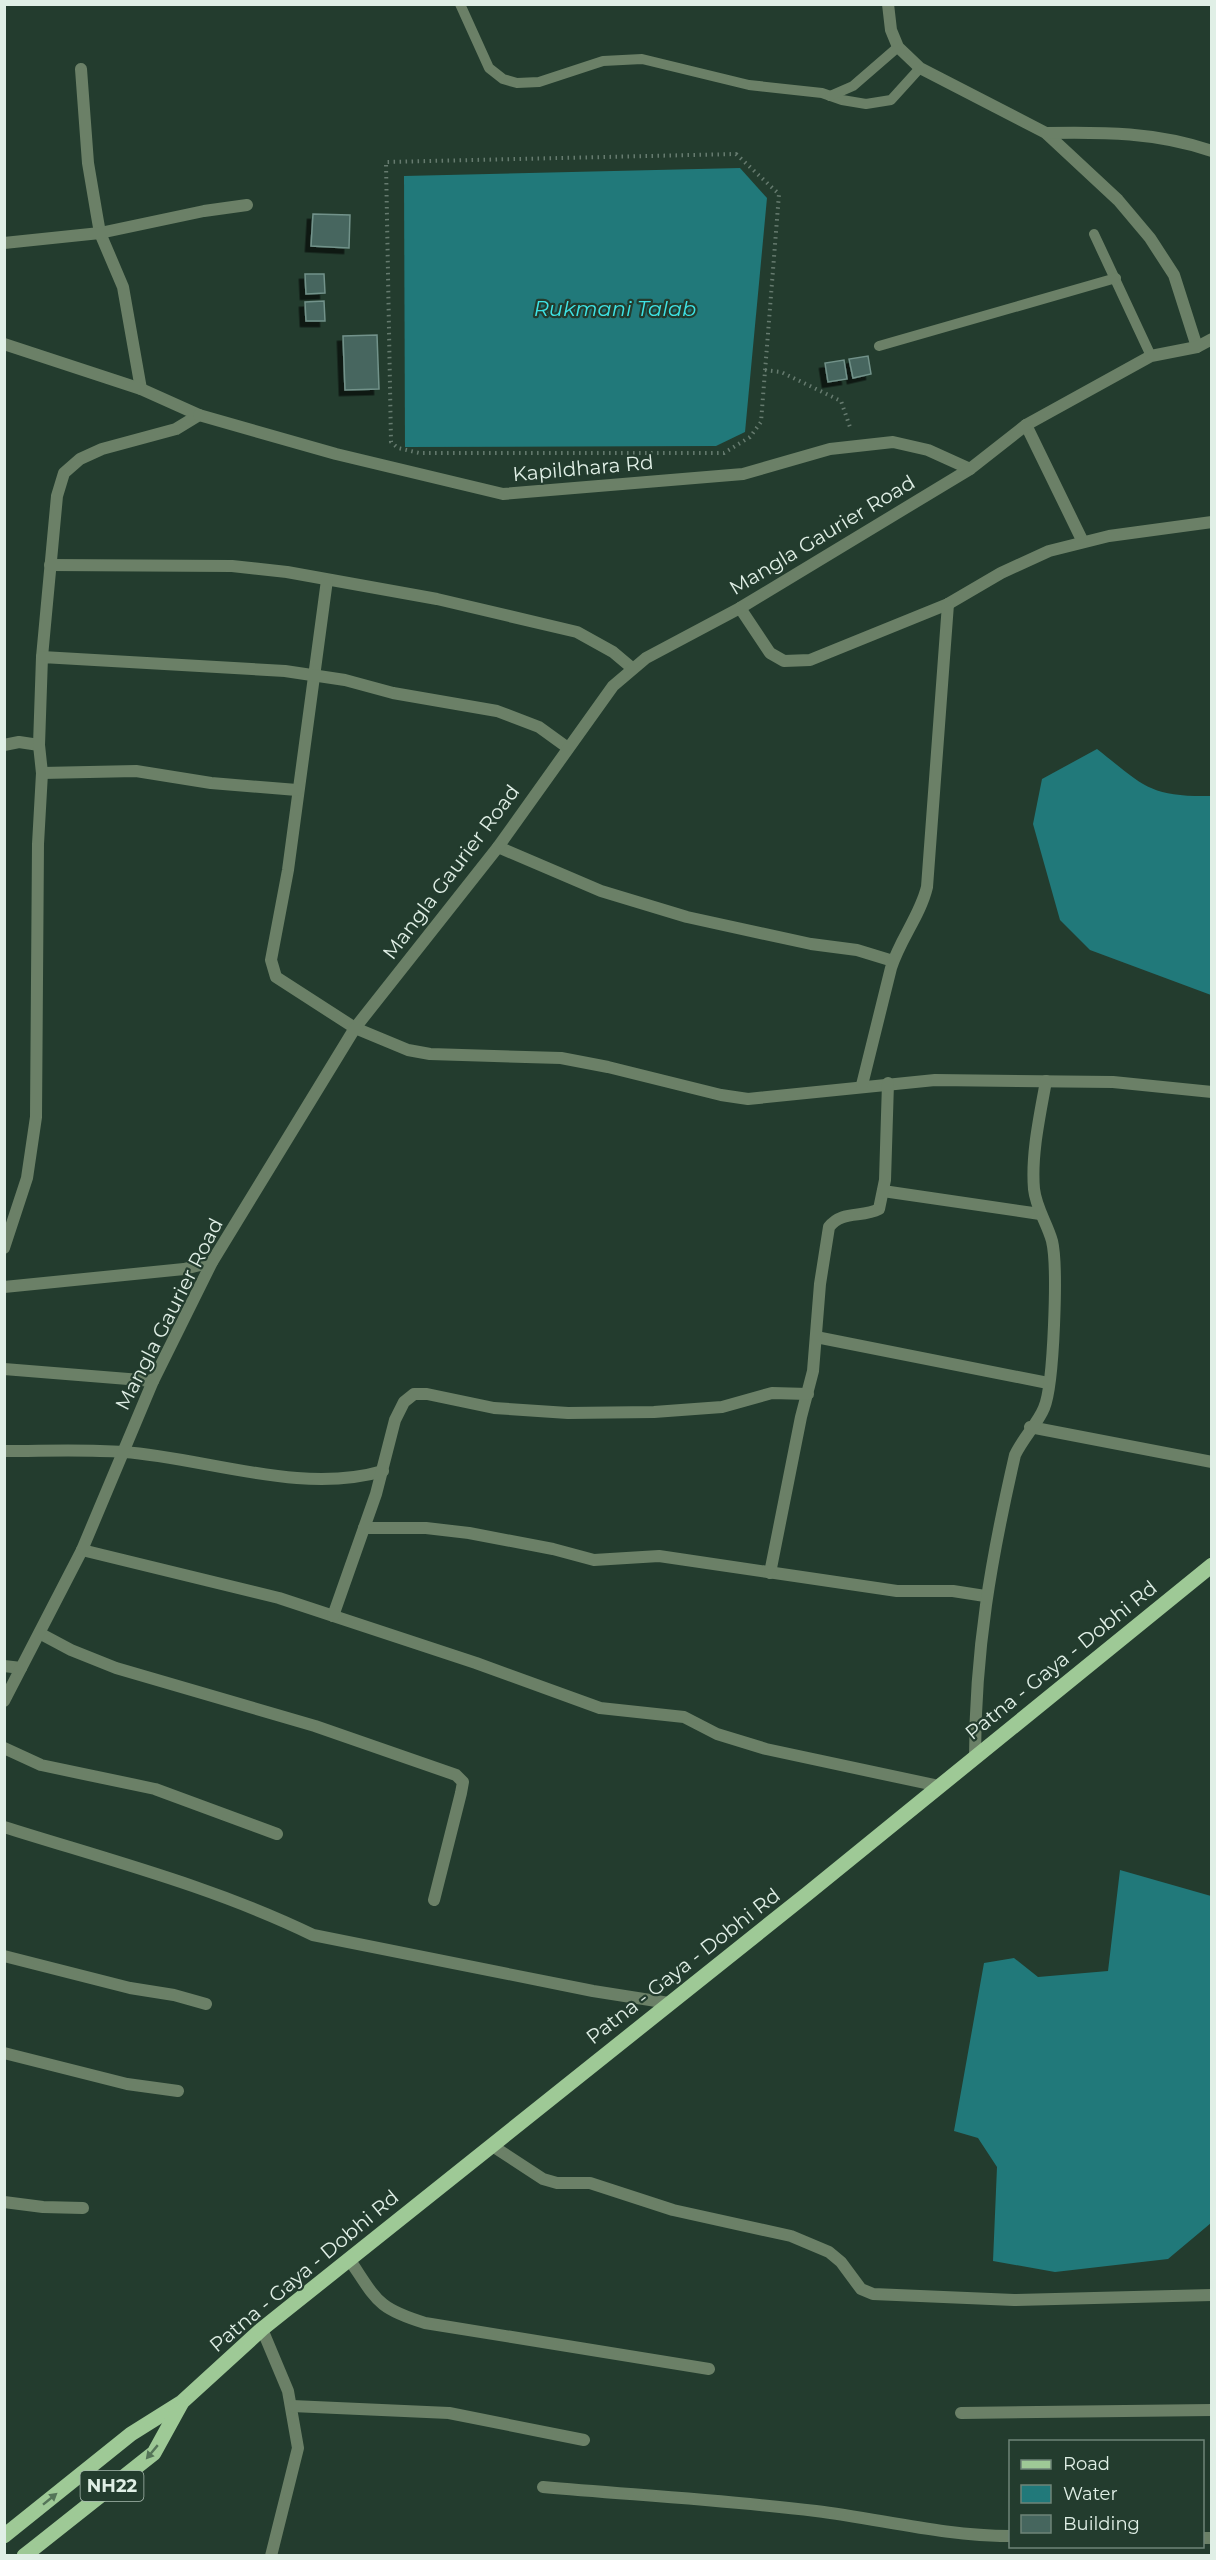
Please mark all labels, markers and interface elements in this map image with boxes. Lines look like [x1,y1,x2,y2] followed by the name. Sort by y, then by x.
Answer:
[534,296,696,321] water label: Rukmani Talab
[512,450,654,486] street label: Kapildhara Rd
[725,470,919,600] street label: Mangla Gaurier Road
[378,780,524,964] street label: Mangla Gaurier Road
[110,1214,228,1414] street label: Mangla Gaurier Road
[960,1575,1162,1745] street label: Patna - Gaya - Dobhi Rd
[581,1883,785,2049] street label: Patna - Gaya - Dobhi Rd
[205,2185,403,2357] street label: Patna - Gaya - Dobhi Rd
[1009,2440,1204,2548] legend
[146,2444,159,2459] one-way arrow
[1063,2453,1110,2475] text: Road
[80,2471,144,2501] road number: NH22
[1063,2483,1118,2505] text: Water
[42,2493,58,2506] one-way arrow
[1063,2513,1140,2535] text: Building

